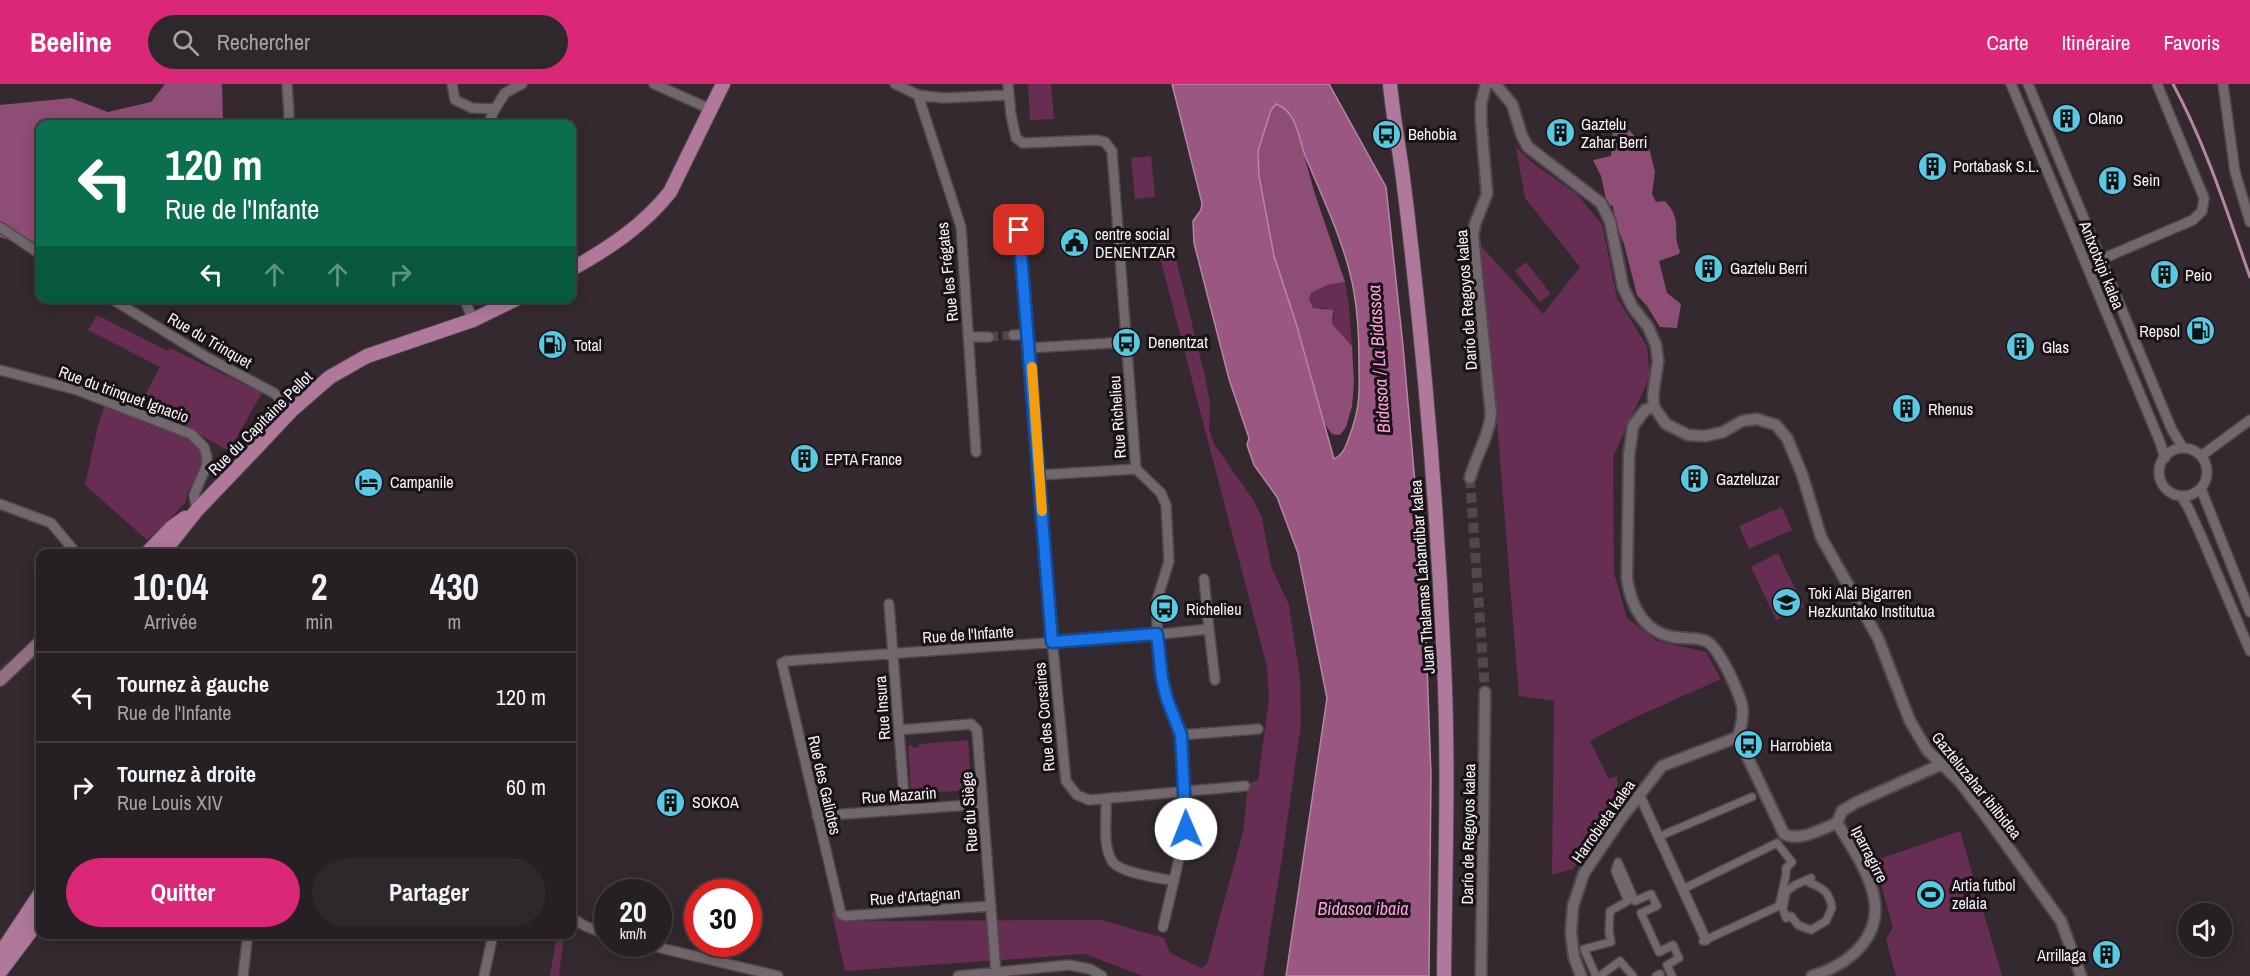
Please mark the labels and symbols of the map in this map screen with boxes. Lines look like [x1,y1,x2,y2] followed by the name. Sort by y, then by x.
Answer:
[2051,102,2083,134] building icon: Olano
[2088,107,2123,129] place label: Olano
[1581,113,1647,153] place label: Gaztelu Zahar Berri
[1544,117,1576,149] building icon: Gaztelu Zahar Berri
[1371,118,1403,150] bus stop icon: Behobia
[1408,123,1458,145] place label: Behobia
[1916,150,1948,182] building icon: Portabask S.L.
[1953,155,2039,177] place label: Portabask S.L.
[2096,164,2128,196] building icon: Sein
[2133,169,2160,191] place label: Sein
[993,204,1044,255] pin
[2074,217,2130,313] street label: Antxotxipi kalea
[931,221,963,323] street label: Rue les Frégates
[1095,223,1176,263] place label: centre social DENENTZAR
[1058,227,1090,259] public building icon: centre social DENENTZAR
[1450,228,1482,371] street label: Darío de Regoyos kalea
[1693,252,1725,284] building icon: Gaztelu Berri
[1730,257,1807,279] place label: Gaztelu Berri
[2148,259,2180,291] building icon: Peio
[2185,264,2212,286] place label: Peio
[1361,284,1396,434] water label: Bidasoa / La Bidassoa
[164,307,257,373] street label: Rue du Trinquet
[2185,315,2217,347] fuel station icon: Repsol
[2139,320,2180,342] place label: Repsol
[1111,326,1143,358] bus stop icon: Denentzat
[537,329,569,361] fuel station icon: Total
[1148,331,1208,353] place label: Denentzat
[2005,331,2037,363] building icon: Glas
[574,334,602,356] place label: Total
[2042,336,2069,358] place label: Glas
[56,360,192,428] street label: Rue du trinquet Ignacio
[203,366,317,480] street label: Rue du Capitaine Pellot
[1103,375,1131,459] street label: Rue Richelieu
[1891,393,1923,425] building icon: Rhenus
[1928,398,1973,420] place label: Rhenus
[788,443,820,475] building icon: EPTA France
[825,448,902,470] place label: EPTA France
[1679,463,1711,495] building icon: Gazteluzar
[353,466,385,498] hotel icon: Campanile
[1716,468,1780,490] place label: Gazteluzar
[390,471,453,493] place label: Campanile
[1404,479,1440,675] street label: Juan Thalamas Labandibar kalea
[1808,582,1936,622] place label: Toki Alai Bigarren Hezkuntako Institutua
[1771,586,1803,618] school or university icon: Toki Alai Bigarren Hezkuntako Institutua
[1149,593,1181,625] bus stop icon: Richelieu
[1186,598,1241,620] place label: Richelieu
[922,620,1014,648] street label: Rue de l'Infante
[1028,662,1060,772] street label: Rue des Corsaires
[869,675,895,741] street label: Rue Insura
[1927,727,2028,844] street label: Gazteluzahar ibilbidea
[1733,729,1765,761] bus stop icon: Harrobieta
[803,733,847,837] street label: Rue des Galiotes
[1770,734,1833,756] place label: Harrobieta
[1456,763,1480,905] street label: Darío de Regoyos kalea
[955,771,983,853] street label: Rue du Siège
[1566,774,1640,867] street label: Harrobieta kalea
[861,781,937,809] street label: Rue Mazarin
[655,786,687,818] building icon: SOKOA
[692,791,739,813] place label: SOKOA
[1154,797,1218,861] position arrow
[1846,822,1894,886] street label: Iparragirre
[1951,874,2016,914] place label: Artia futbol zelaia
[1915,878,1947,910] sports icon: Artia futbol zelaia
[684,879,762,957] speed limit sign: 30
[869,882,961,910] street label: Rue d'Artagnan
[1317,896,1409,921] water label: Bidasoa ibaia
[2091,939,2123,971] building icon: Arrillaga
[2036,944,2087,966] place label: Arrillaga

